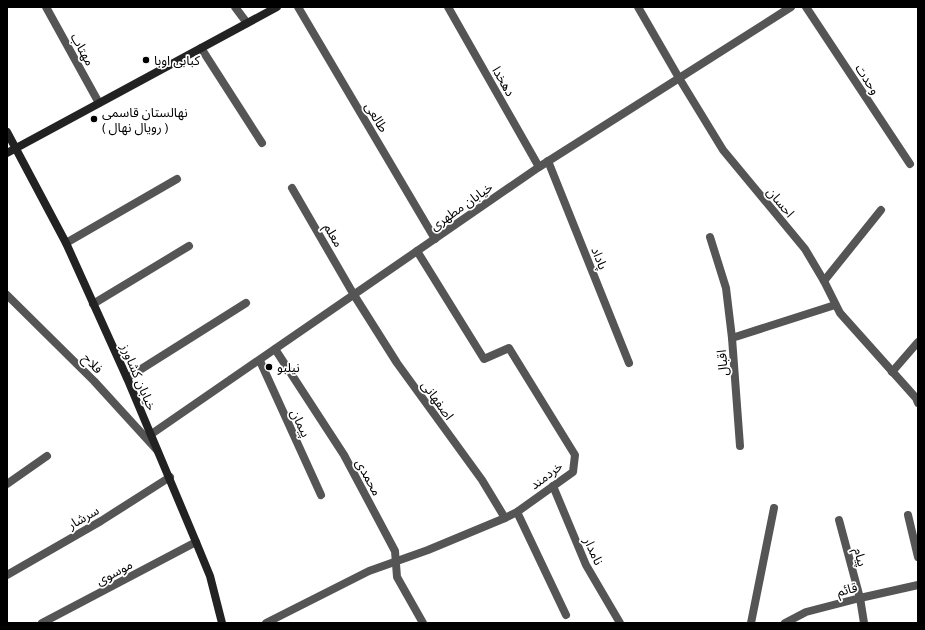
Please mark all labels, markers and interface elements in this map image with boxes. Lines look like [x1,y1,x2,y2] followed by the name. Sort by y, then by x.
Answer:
[67,30,99,69] street label: مهتاب
[154,52,200,69] place label: کبابی اوبا
[141,55,151,65] marker: کبابی اوبا
[851,61,884,98] street label: وحدت
[488,63,519,99] street label: دهخدا
[361,99,392,136] street label: طالعی
[102,104,188,136] place label: نهالستان قاسمی ( رویال نهال )
[89,114,99,124] marker: نهالستان قاسمی ( رویال نهال )
[426,178,496,234] street label: خیابان مطهری
[763,184,798,221] street label: احسان
[318,220,347,251] street label: معلم
[586,244,612,273] street label: پاداد
[116,340,160,413] street label: خیابان کشاورز
[713,349,732,377] street label: اقبال
[77,350,106,379] street label: فلاح
[277,359,300,376] place label: نیلبو
[264,362,274,372] marker: نیلبو
[418,377,458,423] street label: اصفهانی
[286,406,314,440] street label: پیمان
[352,456,385,499] street label: محمدی
[526,457,566,493] street label: خردمند
[64,502,102,534] street label: سرشار
[579,534,607,568] street label: نامدار
[849,546,871,569] street label: پیام
[93,556,136,589] street label: موسوی
[835,579,860,602] street label: قائم

